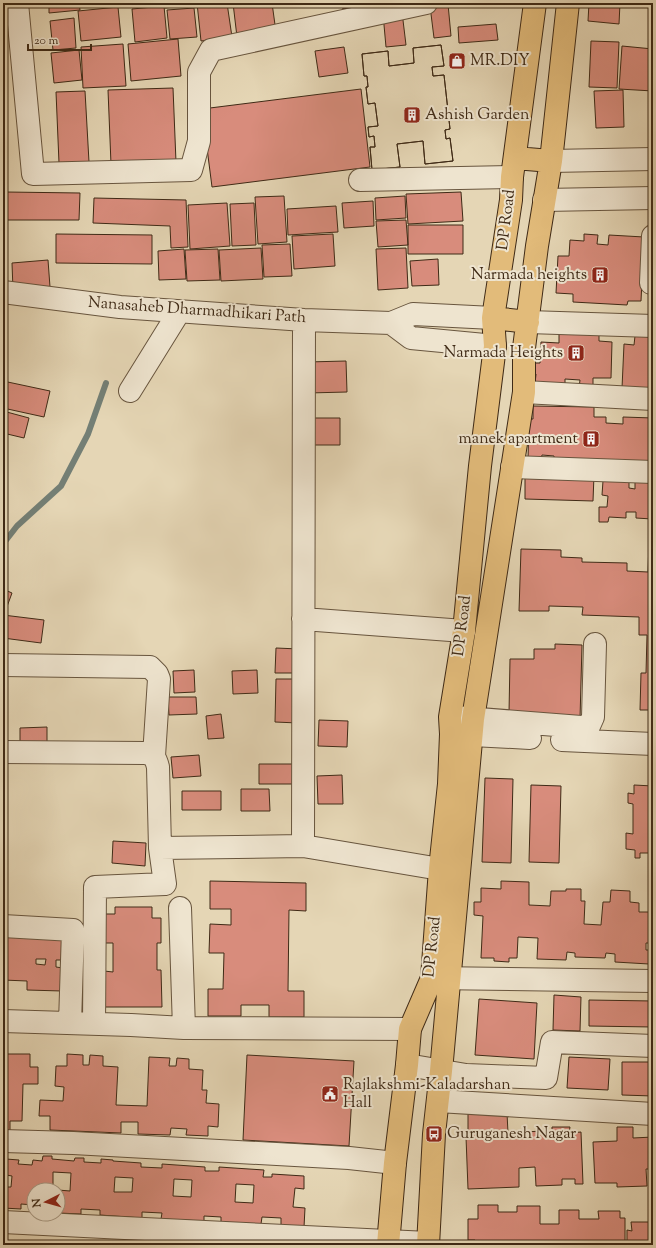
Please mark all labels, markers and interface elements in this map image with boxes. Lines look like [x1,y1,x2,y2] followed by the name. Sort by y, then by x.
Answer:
[28,26,91,52] scale bar
[34,32,59,50] text: 20 m
[470,50,530,73] place label: MR.DIY
[447,51,467,71] shop icon: MR.DIY
[425,104,530,127] place label: Ashish Garden
[402,105,422,125] building icon: Ashish Garden
[492,188,522,252] street label: DP Road
[471,264,587,287] place label: Narmada heights
[590,265,610,285] building icon: Narmada heights
[87,292,307,330] street label: Nanasaheb Dharmadhikari Path
[444,342,563,365] place label: Narmada Heights
[566,343,586,363] building icon: Narmada Heights
[459,428,579,451] place label: manek apartment
[581,429,601,449] building icon: manek apartment
[448,594,478,658] street label: DP Road
[418,915,448,979] street label: DP Road
[343,1074,511,1115] place label: Rajlakshmi-Kaladarshan Hall
[320,1084,340,1104] public building icon: Rajlakshmi-Kaladarshan Hall
[447,1123,576,1146] place label: Guruganesh Nagar
[424,1124,444,1144] bus stop icon: Guruganesh Nagar
[26,1182,66,1222] north arrow
[29,1198,46,1209] text: N

